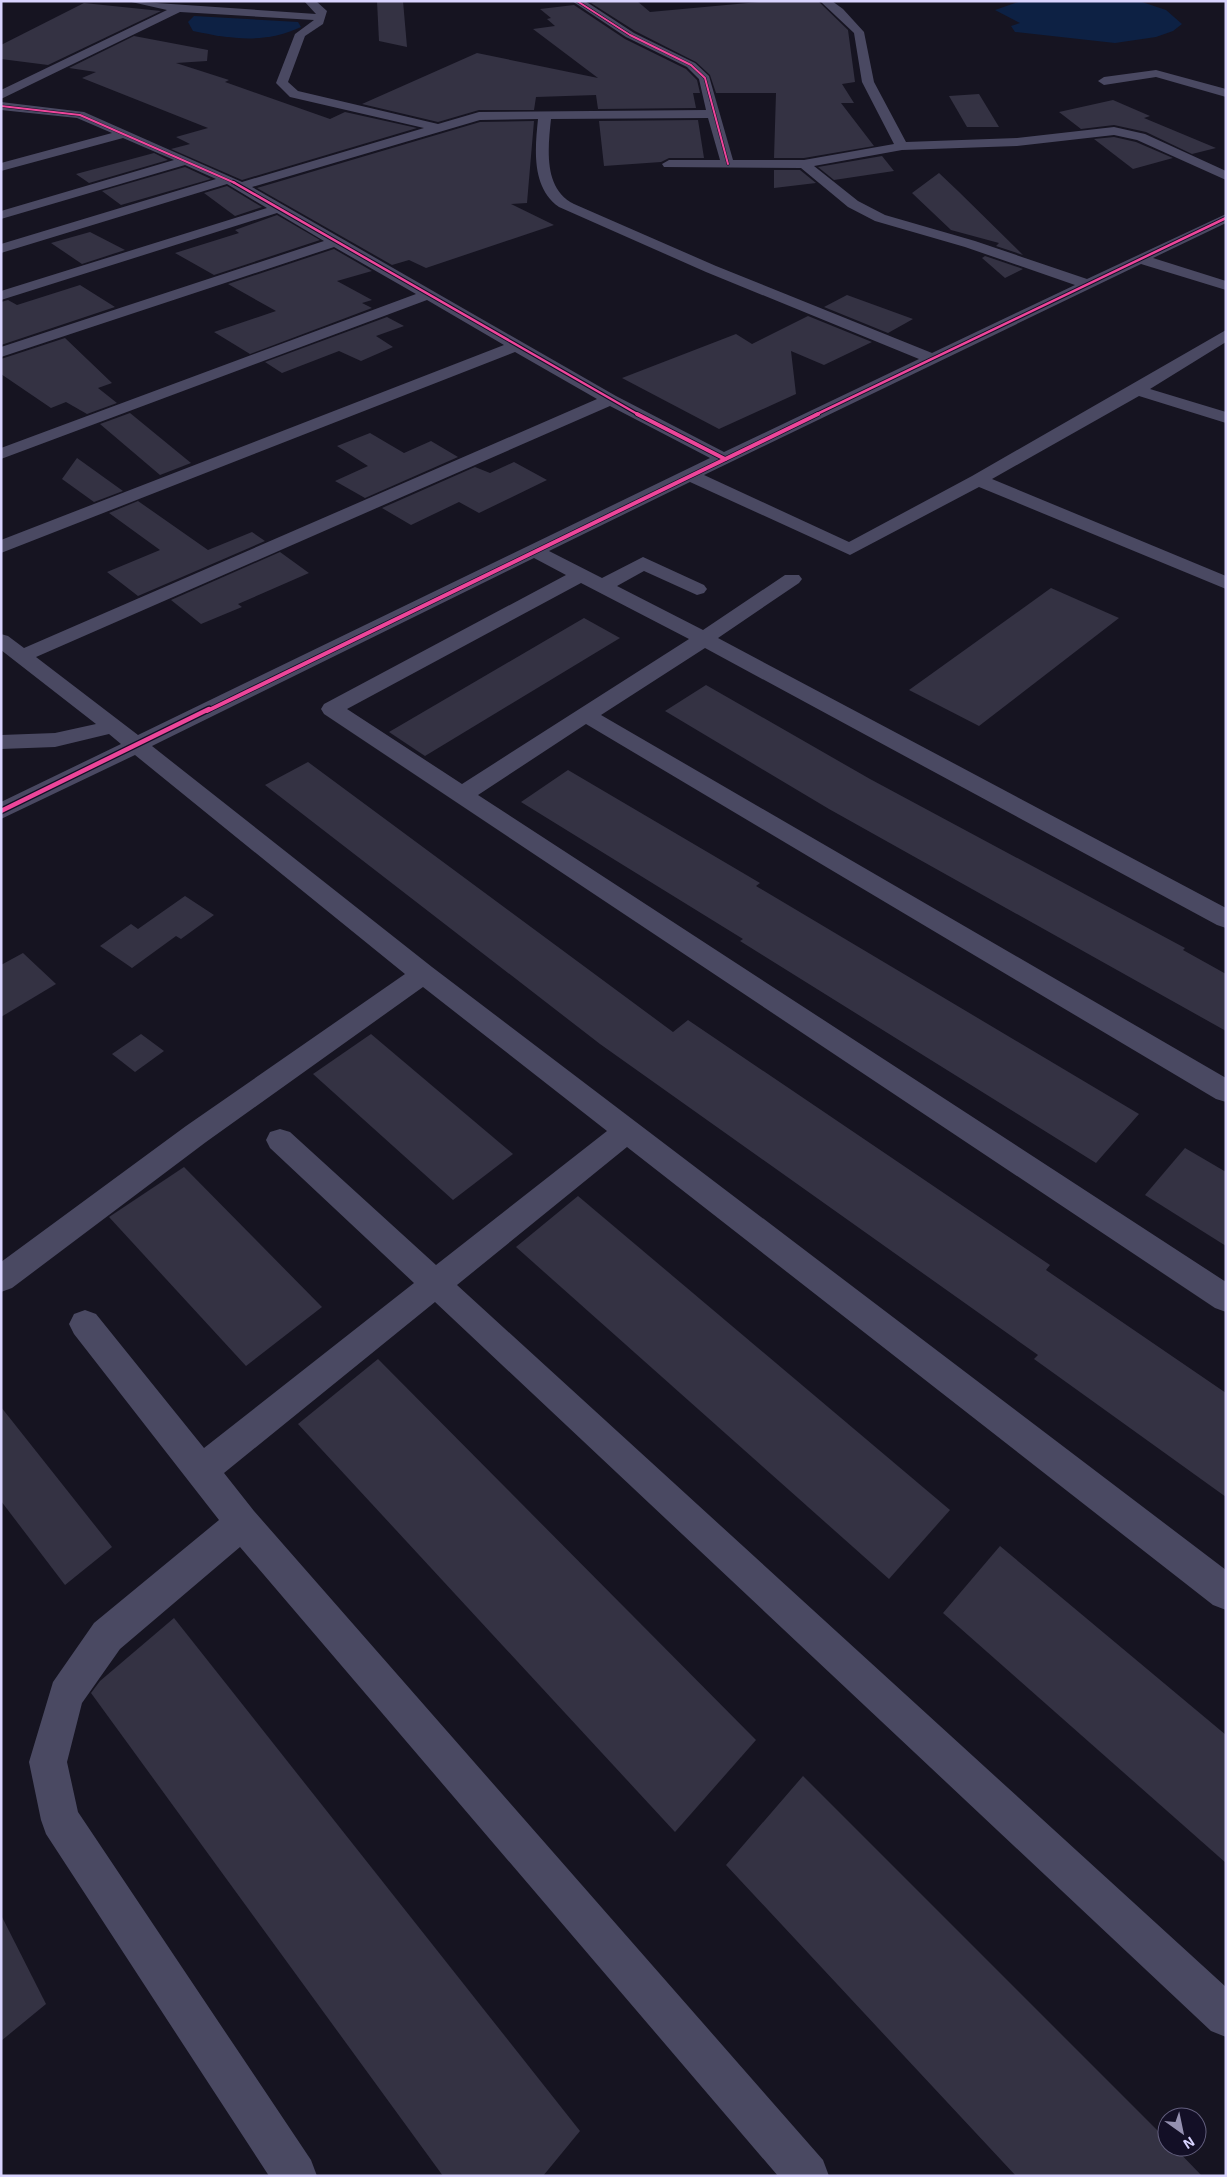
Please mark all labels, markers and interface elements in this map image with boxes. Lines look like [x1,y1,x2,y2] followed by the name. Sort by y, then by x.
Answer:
[1157,2107,1207,2157] north arrow
[1180,2133,1198,2153] text: N

